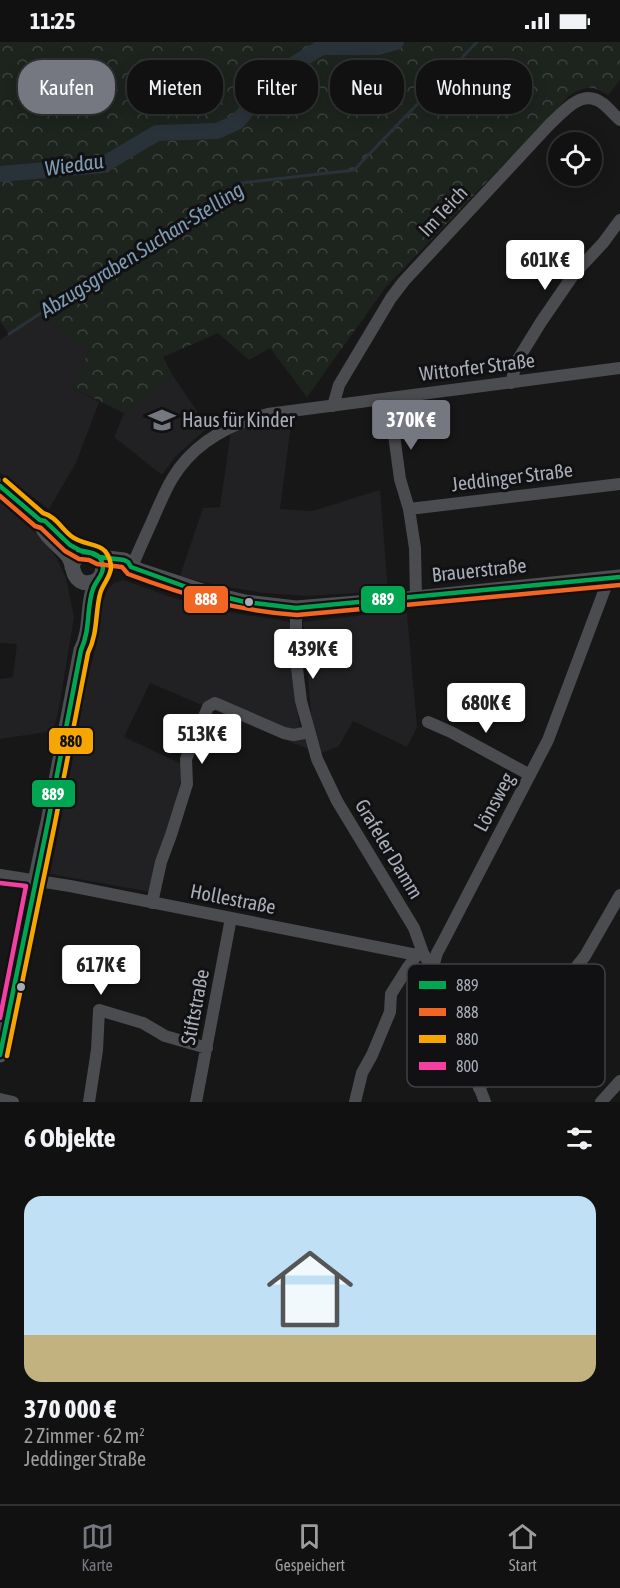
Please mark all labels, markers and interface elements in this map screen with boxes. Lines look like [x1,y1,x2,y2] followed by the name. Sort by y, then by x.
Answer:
[30,8,75,34] text: 11:25
[18,60,115,114] chip: Kaufen
[127,60,223,114] chip: Mieten
[235,60,318,114] chip: Filter
[330,60,404,114] chip: Neu
[416,60,532,114] chip: Wohnung
[548,132,602,186] map controls
[548,132,602,186] button: locate
[43,148,105,180] water label: Wiedau
[34,177,248,322] water label: Abzugsgraben Suchan-Stelling
[414,181,472,241] street label: Im Teich
[496,240,594,291] pin: 601K €
[520,248,570,271] text: 601K €
[418,348,536,385] street label: Wittorfer Straße
[362,400,460,451] pin: 370K €
[147,405,177,435] school or university icon: Haus für Kinder
[182,408,296,431] place label: Haus für Kinder
[386,408,436,431] text: 370K €
[450,458,574,495] street label: Jeddinger Straße
[430,553,527,586] street label: Brauerstraße
[183,585,229,614] line badge: 888
[360,585,406,614] line badge: 889
[195,590,218,608] text: 888
[372,590,395,608] text: 889
[243,596,255,608] unlabelled marker
[264,629,362,680] pin: 439K €
[288,637,338,660] text: 439K €
[437,683,535,734] pin: 680K €
[461,691,511,714] text: 680K €
[153,714,251,765] pin: 513K €
[177,722,227,745] text: 513K €
[48,727,94,755] line badge: 880
[60,732,83,750] text: 880
[469,768,519,835] street label: Lönsweg
[31,779,76,808] line badge: 889
[42,785,65,803] text: 889
[351,795,428,903] street label: Grafeler Damm
[188,879,278,918] street label: Hollestraße
[52,945,150,996] pin: 617K €
[76,953,126,976] text: 617K €
[407,964,605,1087] legend
[176,967,213,1046] street label: Stiftstraße
[456,976,479,994] text: 889
[15,981,27,993] unlabelled marker
[456,1003,479,1021] text: 888
[456,1030,479,1048] text: 880
[456,1057,479,1075] text: 800
[563,1122,596,1155] icon: filters
[24,1123,116,1153] text: 6 Objekte
[256,1235,364,1343] icon: home
[24,1394,116,1424] text: 370 000 €
[24,1424,145,1447] text: 2 Zimmer · 62 m²
[24,1447,146,1470] text: Jeddinger Straße
[81,1520,114,1574] tab: Karte
[275,1520,345,1574] tab: Gespeichert
[506,1520,539,1574] tab: Start

